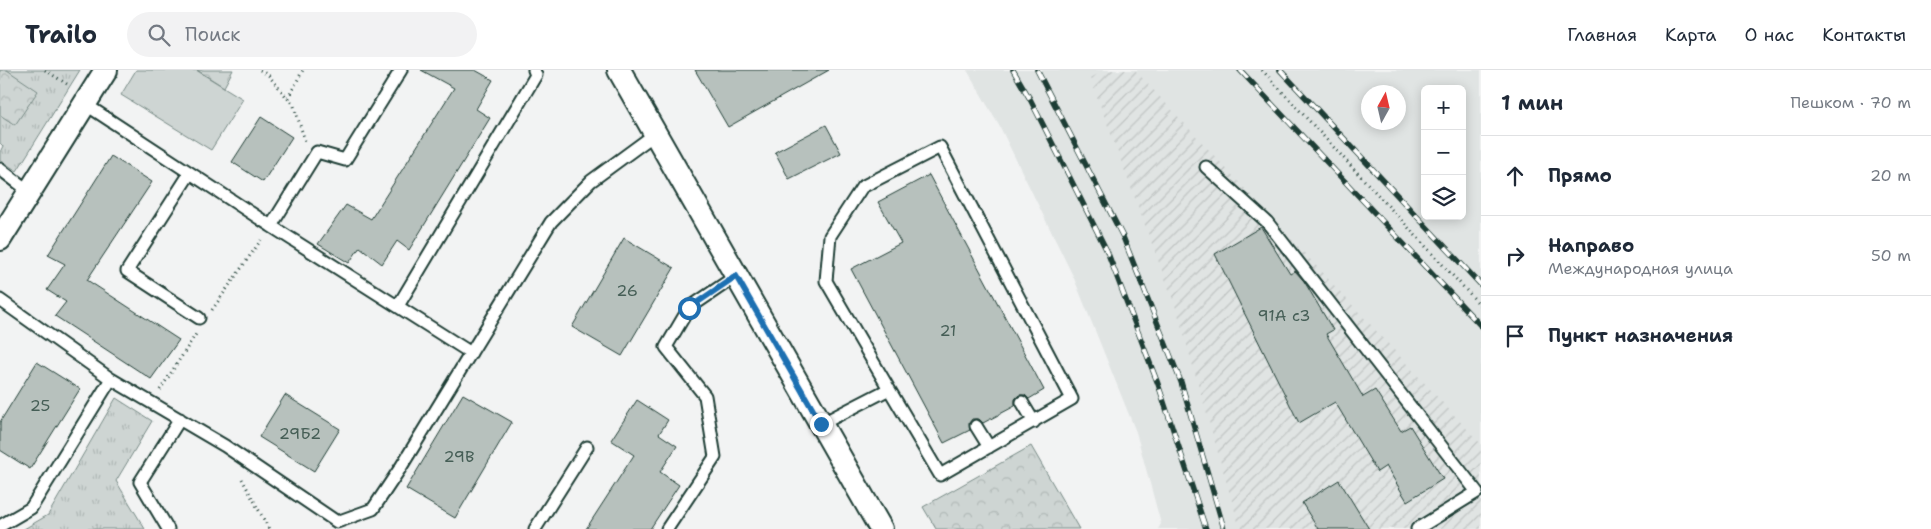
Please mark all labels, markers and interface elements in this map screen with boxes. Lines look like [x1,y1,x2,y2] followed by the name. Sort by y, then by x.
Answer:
[127,12,477,57] search box
[25,19,97,51] text: Trailo
[145,21,173,49] icon: search
[185,22,240,47] text: Поиск
[1567,23,1637,47] text: Главная
[1665,23,1717,47] text: Карта
[1745,23,1794,47] text: О нас
[1822,23,1906,47] text: Контакты
[1361,85,1406,130] north arrow
[1421,85,1466,220] map controls
[1421,85,1466,130] button: +
[1501,89,1563,117] text: 1 мин
[1790,92,1911,113] text: Пешком · 70 m
[1421,130,1466,175] button: −
[1501,162,1529,190] icon: ahead
[1548,163,1612,188] text: Прямо
[1870,165,1911,186] text: 20 m
[1421,175,1466,220] button: layers
[1548,233,1634,258] text: Направо
[1501,242,1529,270] icon: right
[1871,245,1911,266] text: 50 m
[1548,258,1733,279] text: Международная улица
[616,280,638,301] house number: 26
[678,297,701,320] route start
[1257,305,1311,326] house number: 91А с3
[939,320,957,341] house number: 21
[1501,322,1529,350] icon: arrive
[1548,323,1733,348] text: Пункт назначения
[30,395,50,416] house number: 25
[810,413,833,436] route end
[279,423,321,444] house number: 29Б2
[444,446,475,467] house number: 29В

